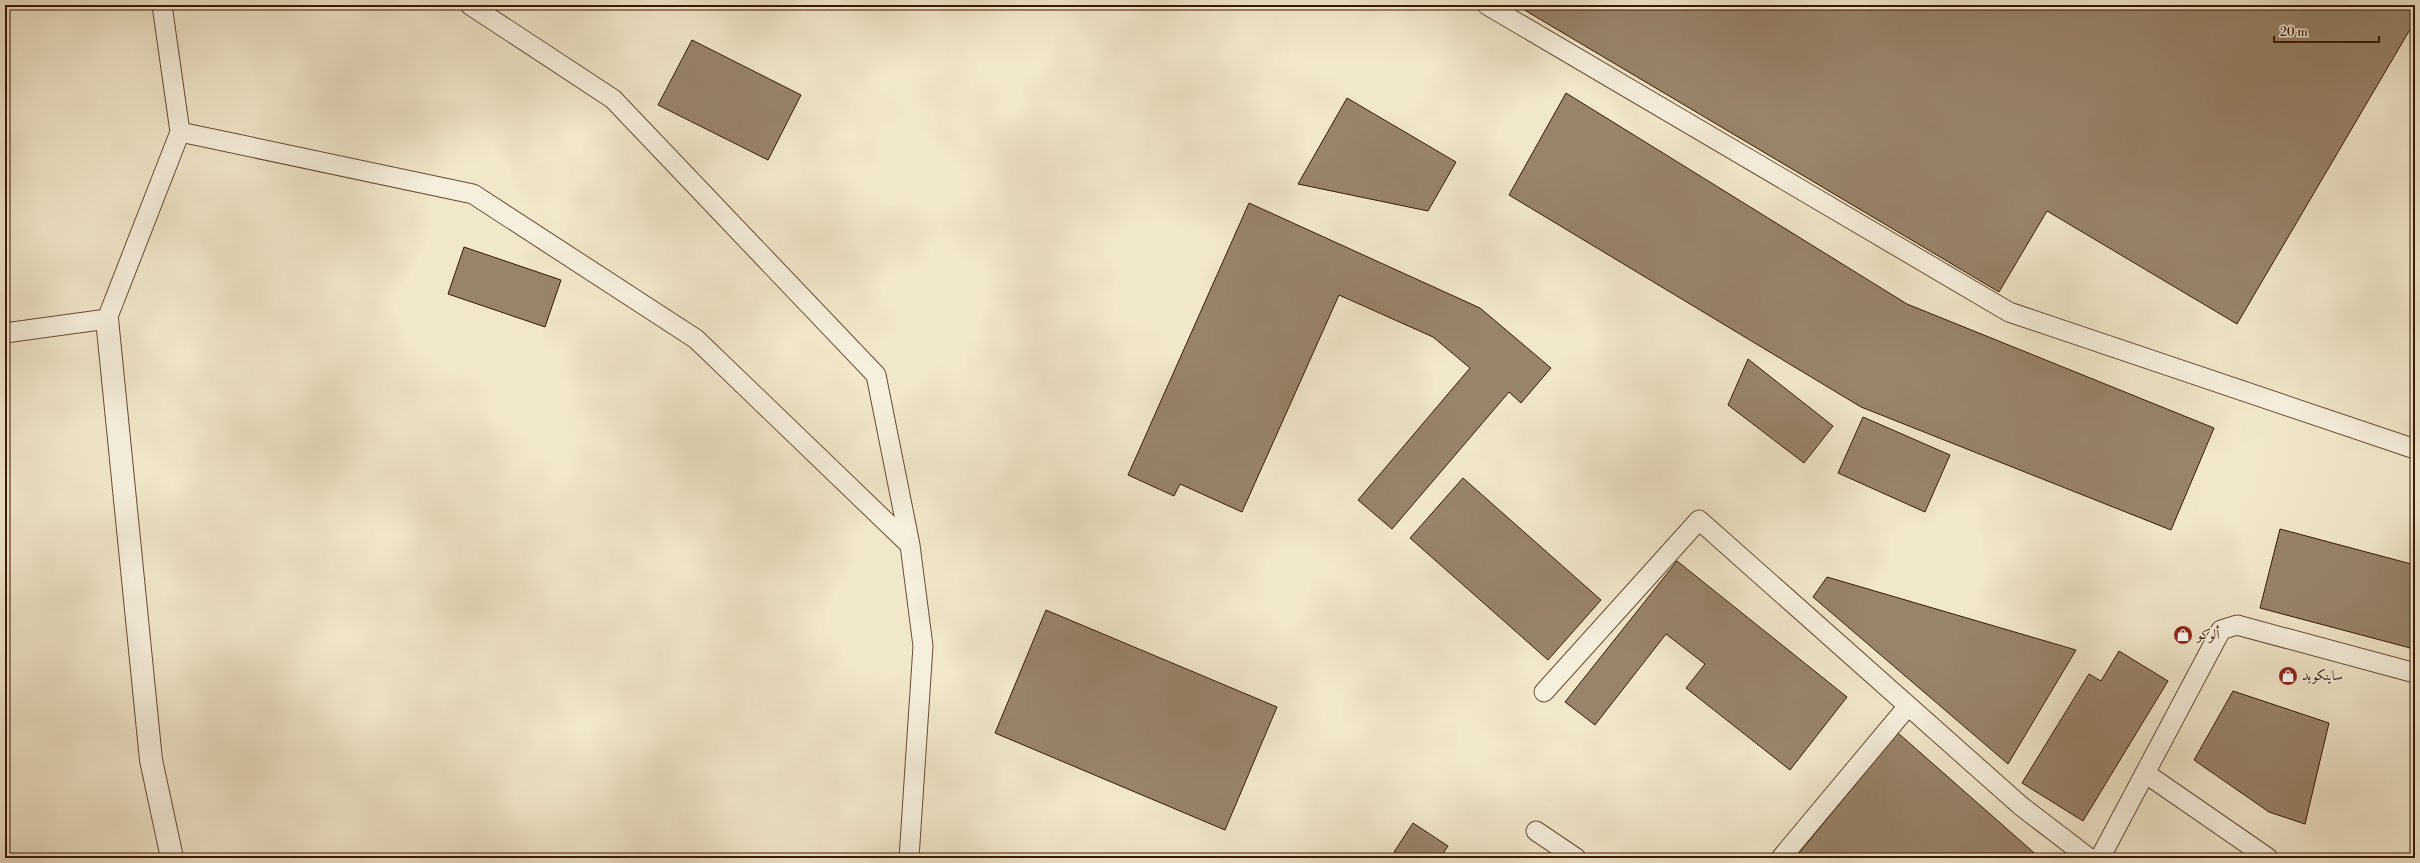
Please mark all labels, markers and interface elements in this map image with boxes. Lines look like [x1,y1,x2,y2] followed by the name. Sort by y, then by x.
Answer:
[2274,18,2379,44] scale bar
[2280,25,2308,40] text: 20 m
[2172,624,2194,646] shop icon: ألوكو
[2195,624,2220,644] place label: ألوكو
[2277,665,2299,687] shop icon: ساينكوبد
[2302,667,2343,685] place label: ساينكوبد

